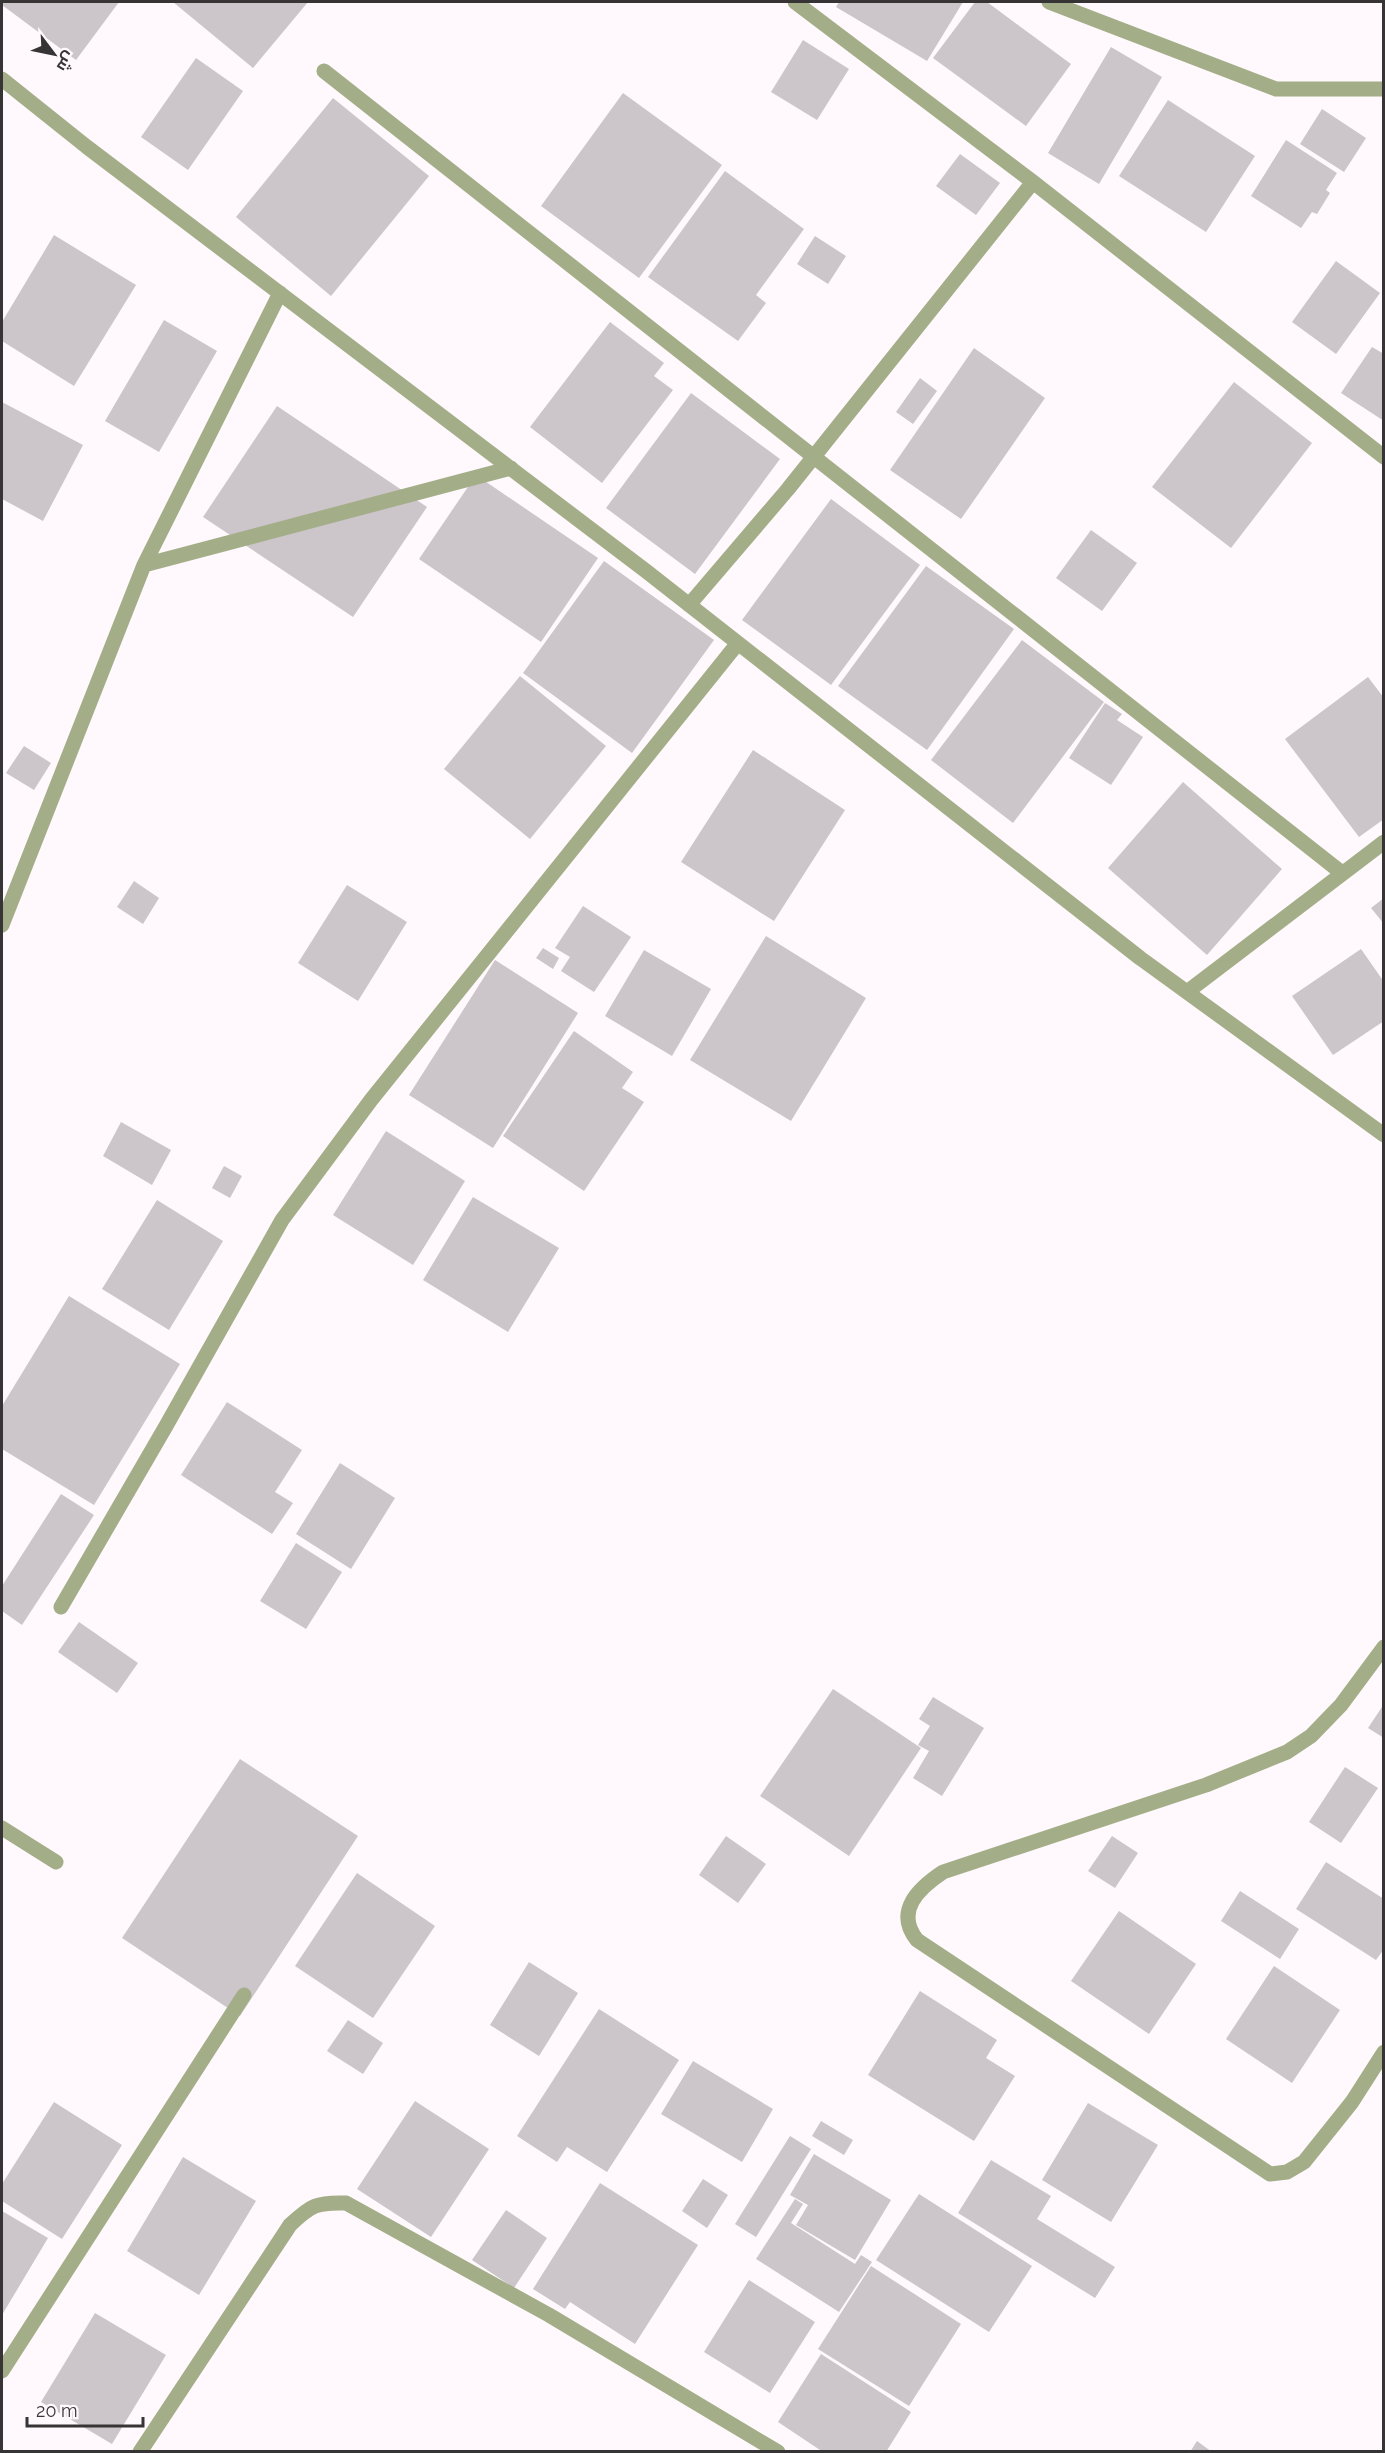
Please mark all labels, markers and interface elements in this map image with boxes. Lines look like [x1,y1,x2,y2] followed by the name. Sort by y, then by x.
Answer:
[24,24,84,84] north arrow
[53,48,80,75] text: ش
[27,2390,142,2428] scale bar
[36,2400,78,2421] text: 20 m

